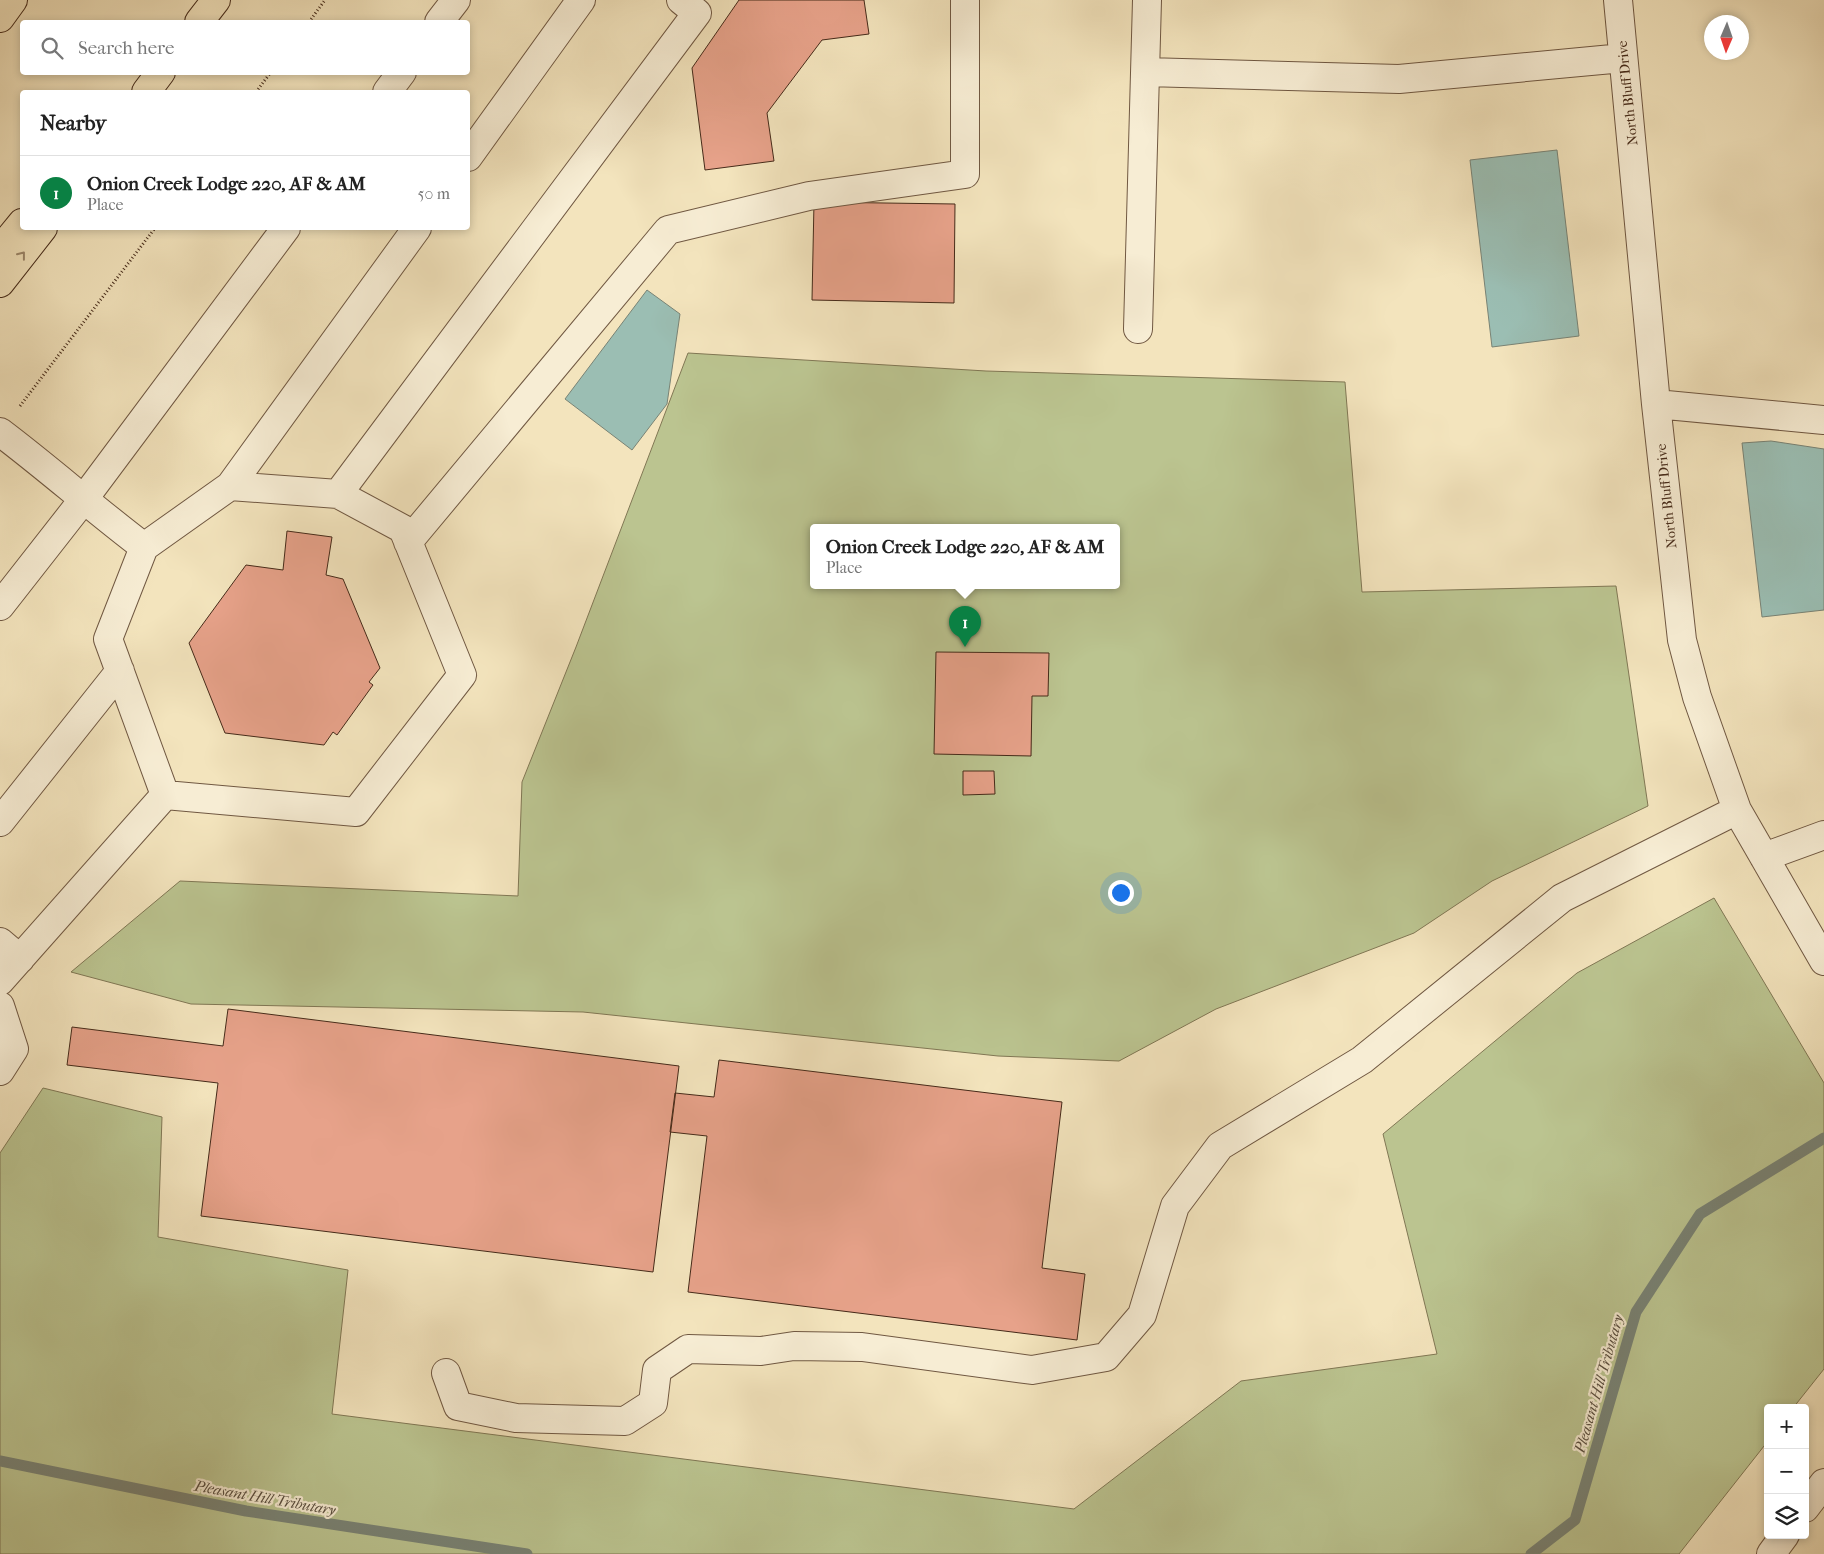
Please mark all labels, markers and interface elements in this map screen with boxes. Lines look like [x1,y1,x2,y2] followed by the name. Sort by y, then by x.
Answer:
[1704,15,1749,60] north arrow
[20,20,470,75] search box
[38,34,66,62] icon: search
[78,37,174,59] text: Search here
[1614,40,1641,146] street label: North Bluff Drive
[40,111,106,135] text: Nearby
[87,173,366,195] text: Onion Creek Lodge 220, AF & AM
[53,184,59,203] text: 1
[418,184,450,203] text: 50 m
[87,195,123,214] text: Place
[16,252,25,261] one-way arrow
[1653,443,1680,549] street label: North Bluff Drive
[810,524,1120,589] popup
[826,536,1104,558] text: Onion Creek Lodge 220, AF & AM
[826,558,862,577] text: Place
[949,606,981,647] pin: 1
[1108,880,1134,906] your location
[1570,1312,1628,1456] water label: Pleasant Hill Tributary
[1764,1404,1809,1539] map controls
[1764,1404,1809,1449] button: +
[1764,1449,1809,1494] button: −
[192,1477,338,1519] water label: Pleasant Hill Tributary
[1764,1494,1809,1539] button: layers

